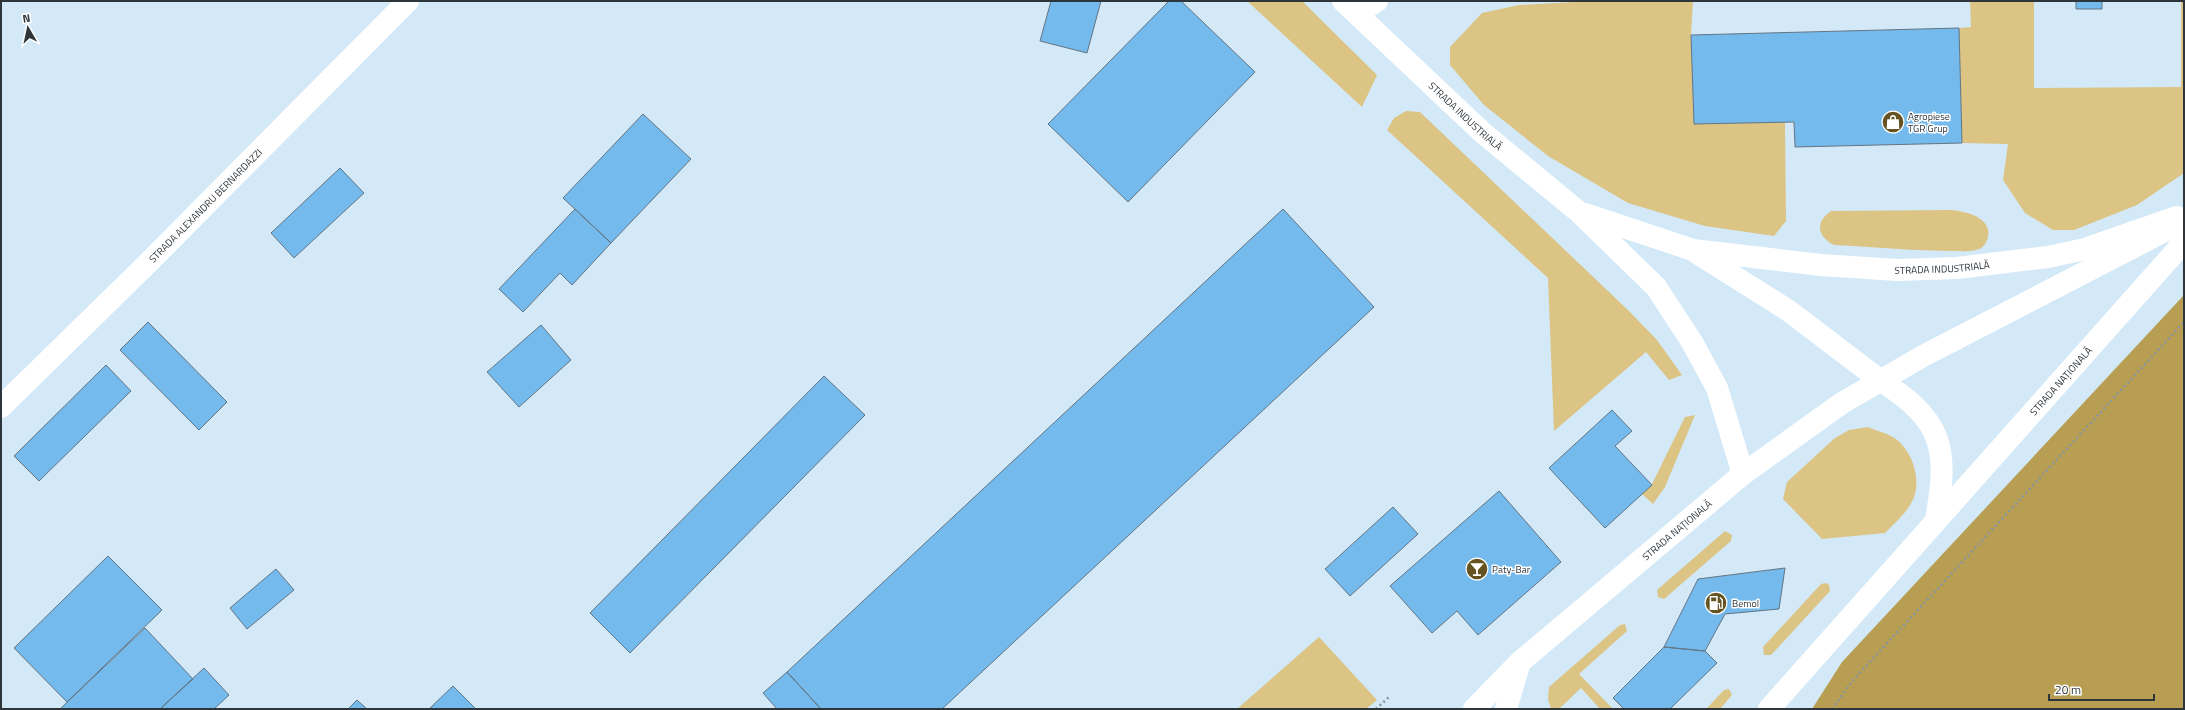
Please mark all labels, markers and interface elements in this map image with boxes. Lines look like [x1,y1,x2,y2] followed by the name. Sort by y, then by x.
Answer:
[8,8,48,48] north arrow
[21,10,31,27] text: N
[1425,78,1505,154] street label: STRADA INDUSTRIALĂ
[1880,109,1906,135] shop icon: Agropiese TGR Grup
[1908,109,1950,136] place label: Agropiese TGR Grup
[146,145,266,266] street label: STRADA ALEXANDRU BERNARDAZZI
[1894,257,1991,278] street label: STRADA INDUSTRIALĂ
[2026,344,2096,419] street label: STRADA NAȚIONALĂ
[1639,496,1715,564] street label: STRADA NAȚIONALĂ
[1464,556,1490,582] bar icon: Paty-Bar
[1492,562,1531,577] place label: Paty-Bar
[1703,590,1729,616] fuel station icon: Bemol
[1732,596,1759,611] place label: Bemol
[2049,676,2154,702] scale bar
[2055,680,2081,699] text: 20 m

